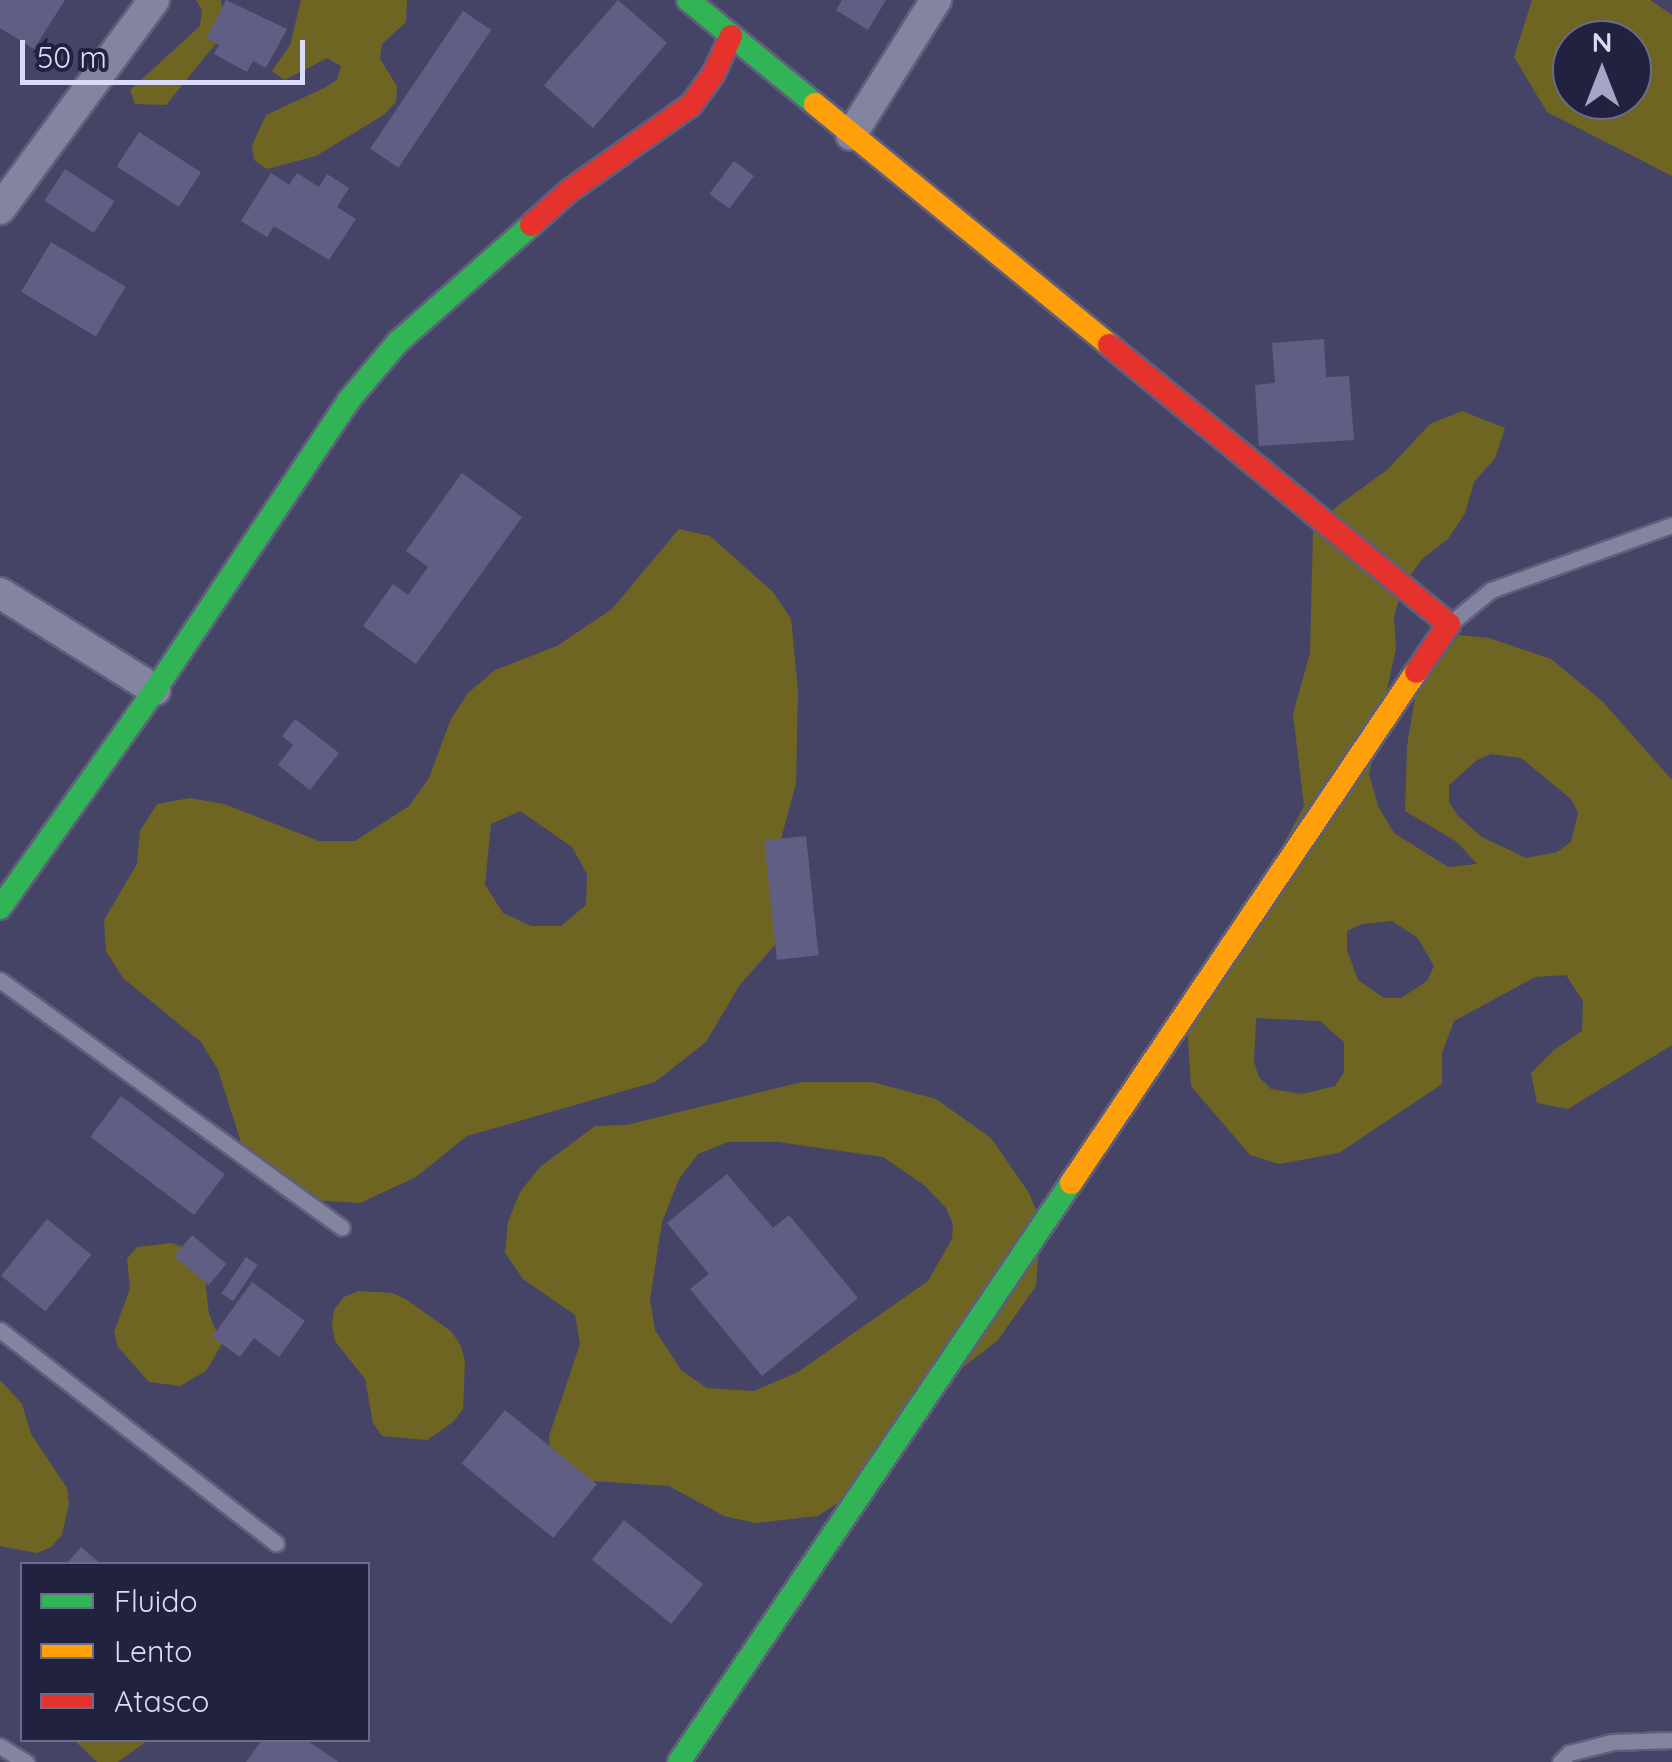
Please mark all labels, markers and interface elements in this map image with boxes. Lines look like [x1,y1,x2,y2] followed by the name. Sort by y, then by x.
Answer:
[25,20,310,82] scale bar
[1552,20,1652,120] north arrow
[1592,24,1612,59] text: N
[37,38,107,76] text: 50 m
[20,1562,370,1742] legend
[114,1582,198,1620] text: Fluido
[114,1632,192,1670] text: Lento
[114,1682,209,1720] text: Atasco

